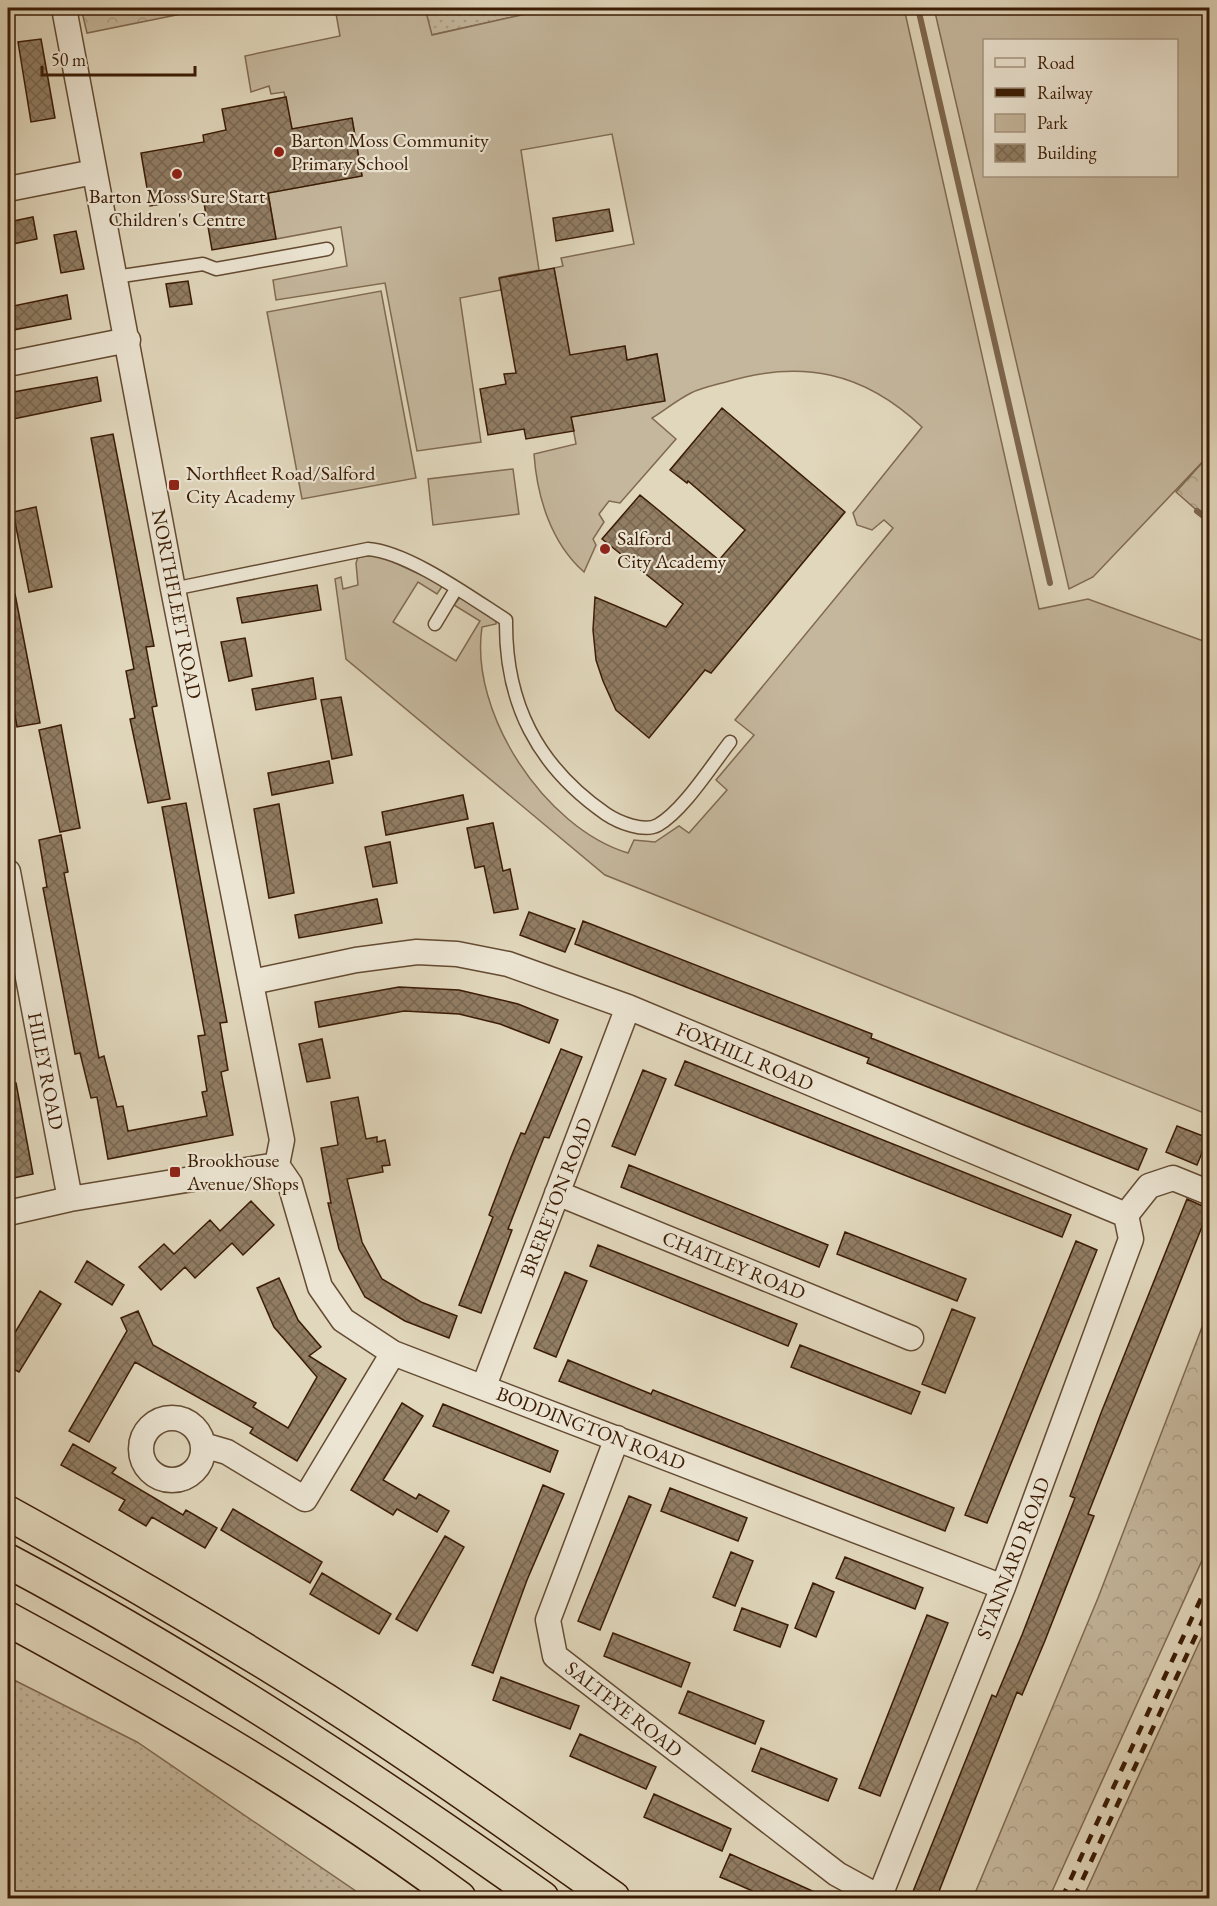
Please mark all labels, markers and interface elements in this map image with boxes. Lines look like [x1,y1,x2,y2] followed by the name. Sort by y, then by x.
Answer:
[42,39,195,77] scale bar
[983,39,1178,177] legend
[51,48,86,71] text: 50 m
[1037,51,1076,74] text: Road
[1037,81,1093,104] text: Railway
[1037,111,1068,134] text: Park
[291,127,489,176] place label: Barton Moss Community Primary School
[1037,141,1097,164] text: Building
[272,145,286,159] marker: Barton Moss Community Primary School
[170,167,184,181] marker: Barton Moss Sure Start Children's Centre
[89,183,266,232] place label: Barton Moss Sure Start Children's Centre
[186,460,376,509] place label: Northfleet Road/Salford City Academy
[167,478,181,492] marker: Northfleet Road/Salford City Academy
[146,507,208,701] street label: NORTHFLEET ROAD
[617,525,726,574] place label: Salford City Academy
[598,542,612,556] marker: Salford City Academy
[22,1010,70,1132] street label: HILEY ROAD
[672,1015,818,1097] street label: FOXHILL ROAD
[514,1114,598,1280] street label: BRERETON ROAD
[186,1147,299,1196] place label: Brookhouse Avenue/Shops
[168,1165,182,1179] marker: Brookhouse Avenue/Shops
[659,1224,809,1306] street label: CHATLEY ROAD
[493,1380,689,1476] street label: BODDINGTON ROAD
[970,1473,1056,1643] street label: STANNARD ROAD
[560,1655,688,1763] street label: SALTEYE ROAD

